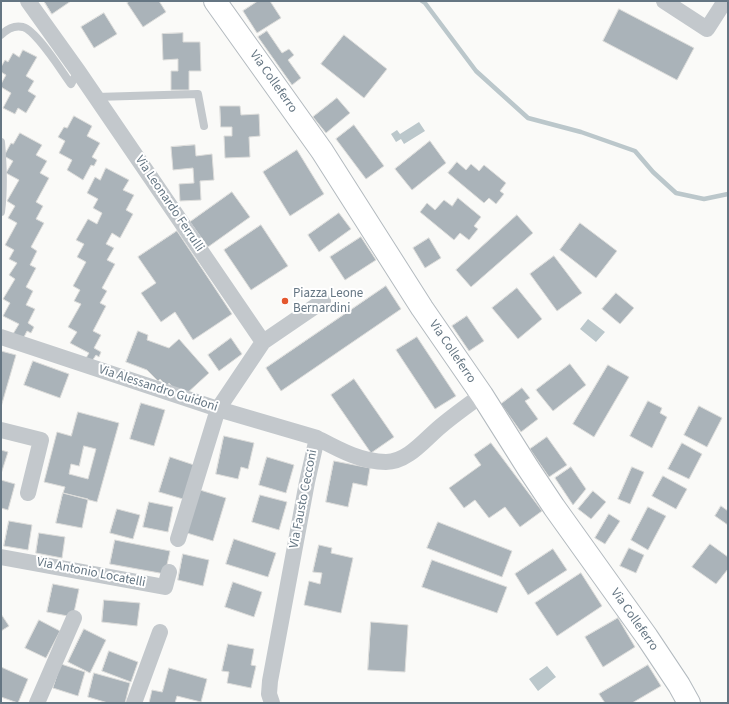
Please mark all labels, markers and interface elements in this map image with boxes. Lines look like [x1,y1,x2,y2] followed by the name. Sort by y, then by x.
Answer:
[246,48,300,116] street label: Via Colleferro
[131,153,207,255] street label: Via Leonardo Ferrulli
[293,286,363,317] place label: Piazza Leone Bernardini
[280,296,290,306] marker: Piazza Leone Bernardini
[425,318,479,386] street label: Via Colleferro
[96,362,220,416] street label: Via Alessandro Guidoni
[287,448,321,550] street label: Via Fausto Cecconi
[35,555,147,591] street label: Via Antonio Locatelli
[607,586,661,654] street label: Via Colleferro

